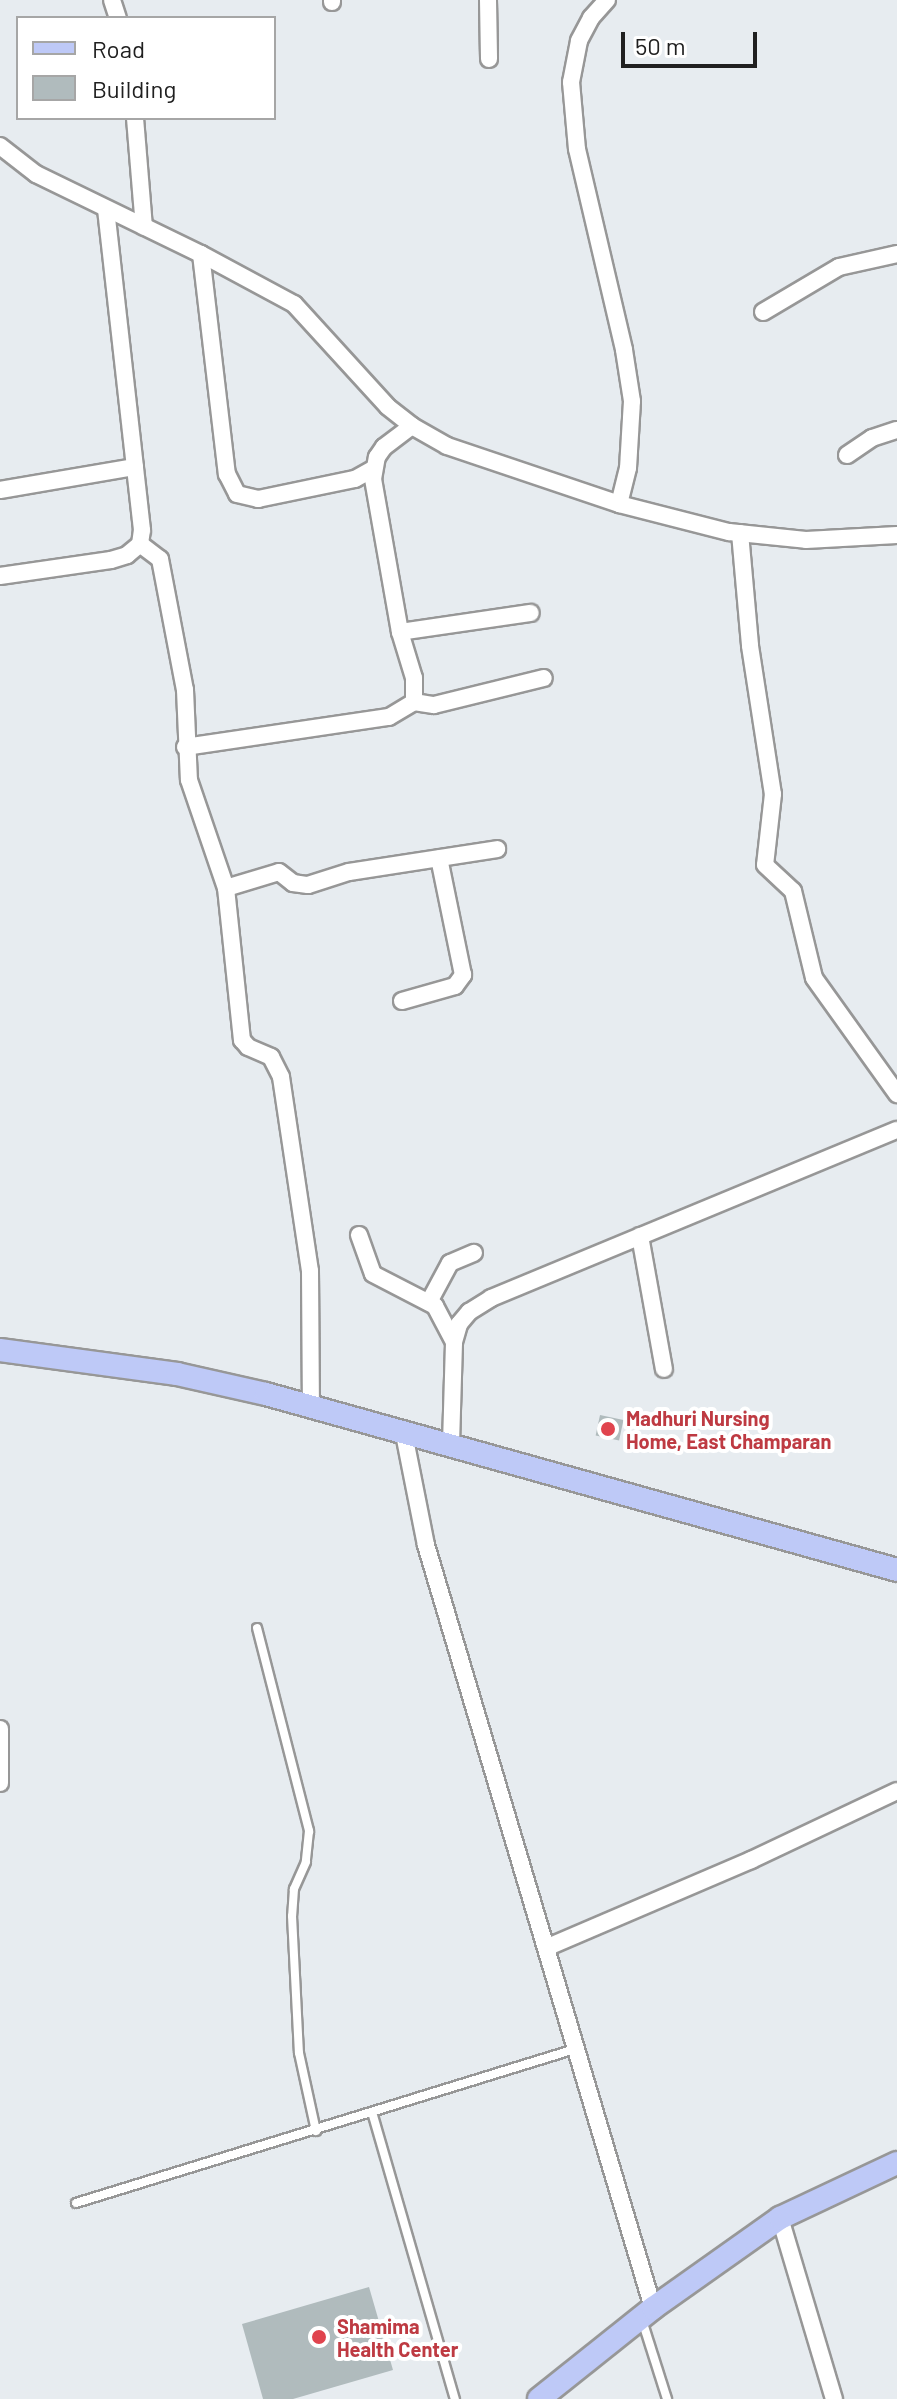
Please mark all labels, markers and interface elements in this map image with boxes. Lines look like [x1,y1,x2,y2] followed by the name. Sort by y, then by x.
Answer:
[16,16,276,120] legend
[625,16,761,66] scale bar
[635,31,686,60] text: 50 m
[92,34,145,63] text: Road
[92,74,176,103] text: Building
[626,1406,831,1453] place label: Madhuri Nursing Home, East Champaran
[597,1418,619,1440] marker: Madhuri Nursing Home, East Champaran
[337,2314,458,2361] place label: Shamima Health Center
[308,2326,330,2348] marker: Shamima Health Center

